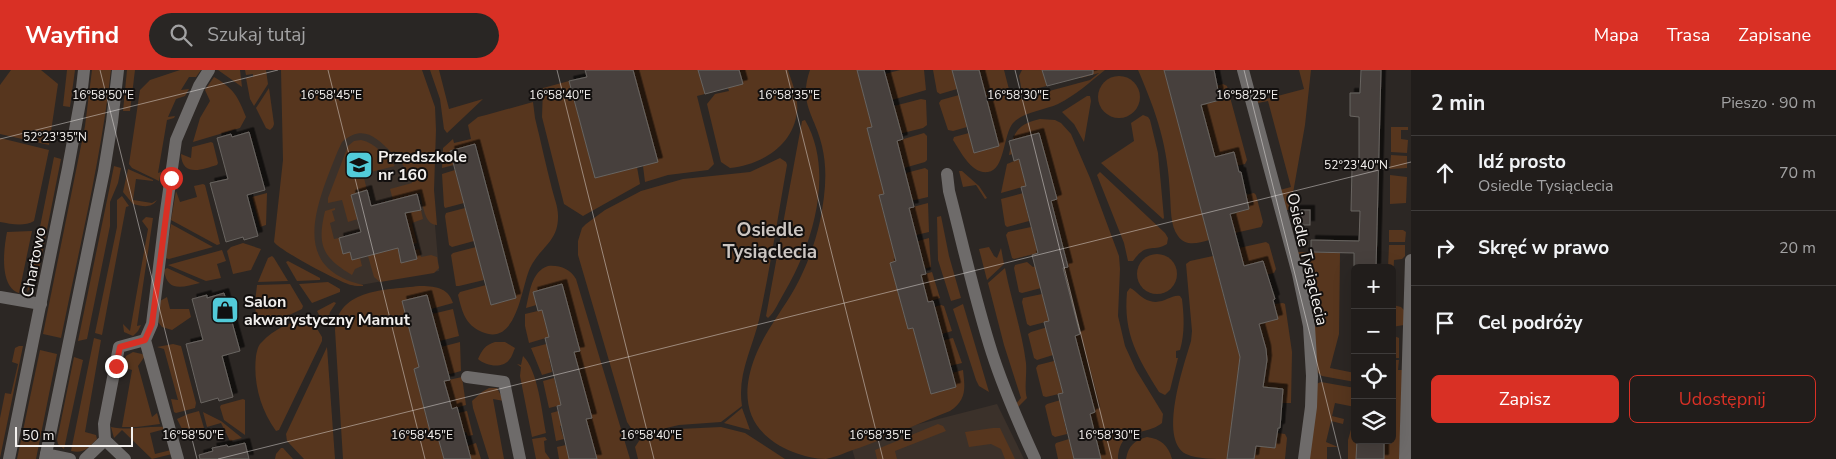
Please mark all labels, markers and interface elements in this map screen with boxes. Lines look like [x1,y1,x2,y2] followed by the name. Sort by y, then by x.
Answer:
[149,13,499,58] search box
[25,19,119,51] text: Wayfind
[167,21,195,49] icon: search
[207,22,306,48] text: Szukaj tutaj
[1594,23,1639,47] text: Mapa
[1667,23,1710,47] text: Trasa
[1738,23,1811,47] text: Zapisane
[72,87,134,103] text: 16°58'50"E
[300,87,362,103] text: 16°58'45"E
[529,87,591,103] text: 16°58'40"E
[758,87,820,103] text: 16°58'35"E
[987,87,1049,103] text: 16°58'30"E
[1216,87,1278,103] text: 16°58'25"E
[1431,89,1485,117] text: 2 min
[1721,92,1816,114] text: Pieszo · 90 m
[23,129,87,145] text: 52°23'35"N
[378,146,467,186] place label: Przedszkole nr 160
[1478,149,1566,175] text: Idź prosto
[344,150,374,180] school or university icon: Przedszkole nr 160
[1324,157,1388,173] text: 52°23'40"N
[1431,159,1459,187] icon: ahead
[1779,162,1816,184] text: 70 m
[160,167,183,190] route start
[1478,175,1614,197] text: Osiedle Tysiąclecia
[1281,191,1333,328] street label: Osiedle Tysiąclecia
[723,217,817,265] district label: Osiedle Tysiąclecia
[16,225,52,299] street label: Chartowo
[1431,234,1459,262] icon: right
[1478,235,1609,261] text: Skręć w prawo
[1779,237,1816,259] text: 20 m
[1351,264,1396,444] map controls
[1351,264,1396,309] button: +
[244,291,411,331] place label: Salon akwarystyczny Mamut
[210,295,240,325] shop icon: Salon akwarystyczny Mamut
[1351,309,1396,354] button: −
[1431,309,1459,337] icon: arrive
[1478,310,1582,336] text: Cel podróży
[1351,354,1396,399] button: locate
[105,355,128,378] route end
[1431,375,1619,423] button: Zapisz
[1629,375,1816,423] button: Udostępnij
[1351,399,1396,444] button: layers
[15,424,132,447] scale bar
[22,426,54,445] text: 50 m
[162,427,224,443] text: 16°58'50"E
[391,427,453,443] text: 16°58'45"E
[620,427,682,443] text: 16°58'40"E
[849,427,911,443] text: 16°58'35"E
[1078,427,1140,443] text: 16°58'30"E

